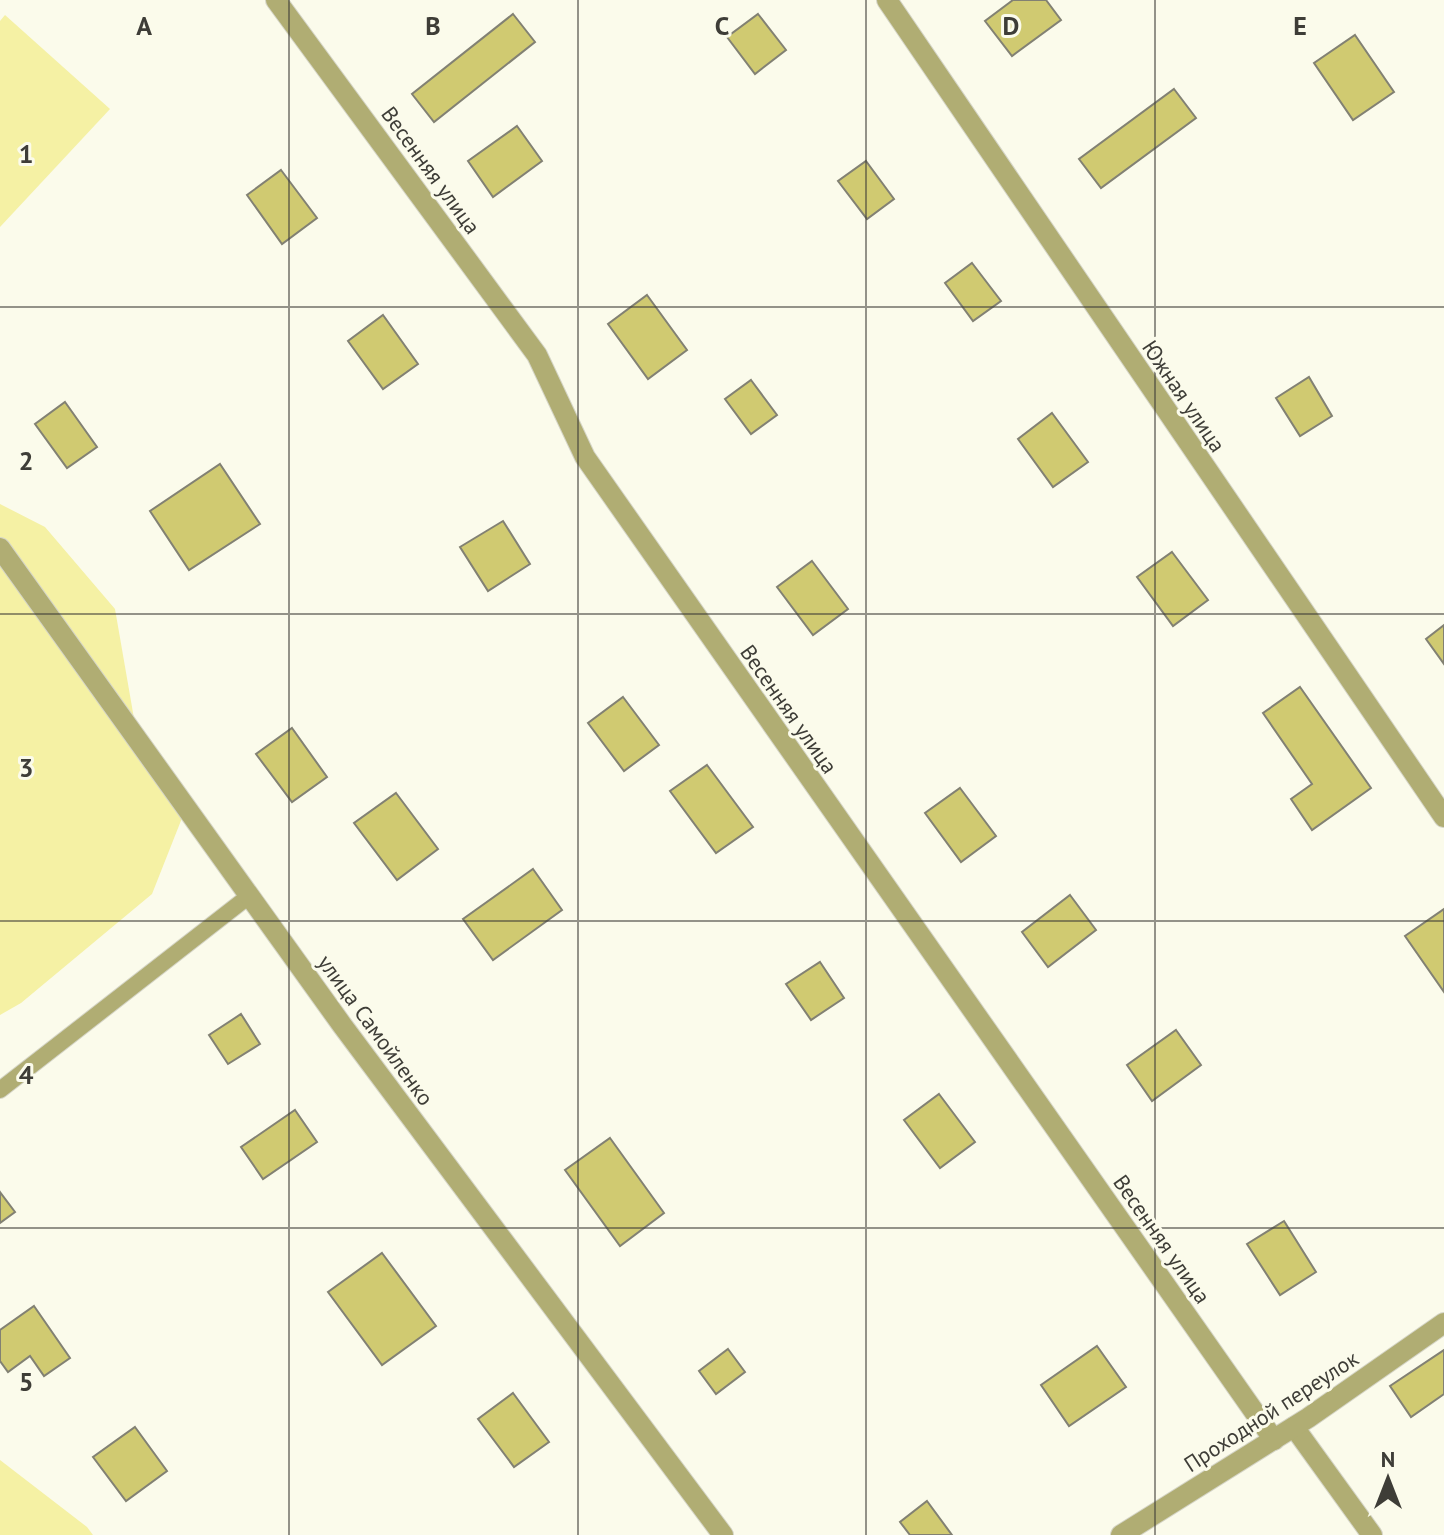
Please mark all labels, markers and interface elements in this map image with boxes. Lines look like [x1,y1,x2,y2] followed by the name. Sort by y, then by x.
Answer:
[136,9,152,42] text: A
[425,9,441,42] text: B
[715,9,729,42] text: C
[1003,9,1019,42] text: D
[1293,9,1307,42] text: E
[375,101,487,239] street label: Весенняя улица
[19,137,33,170] text: 1
[1136,335,1232,457] street label: Южная улица
[19,444,33,477] text: 2
[734,639,844,779] street label: Весенняя улица
[19,751,33,784] text: 3
[312,949,440,1111] street label: улица Самойленко
[19,1058,34,1091] text: 4
[1107,1169,1217,1309] street label: Весенняя улица
[1178,1344,1364,1478] street label: Проходной переулок
[19,1365,33,1398] text: 5
[1348,1439,1428,1519] north arrow
[1381,1445,1395,1473] text: N

